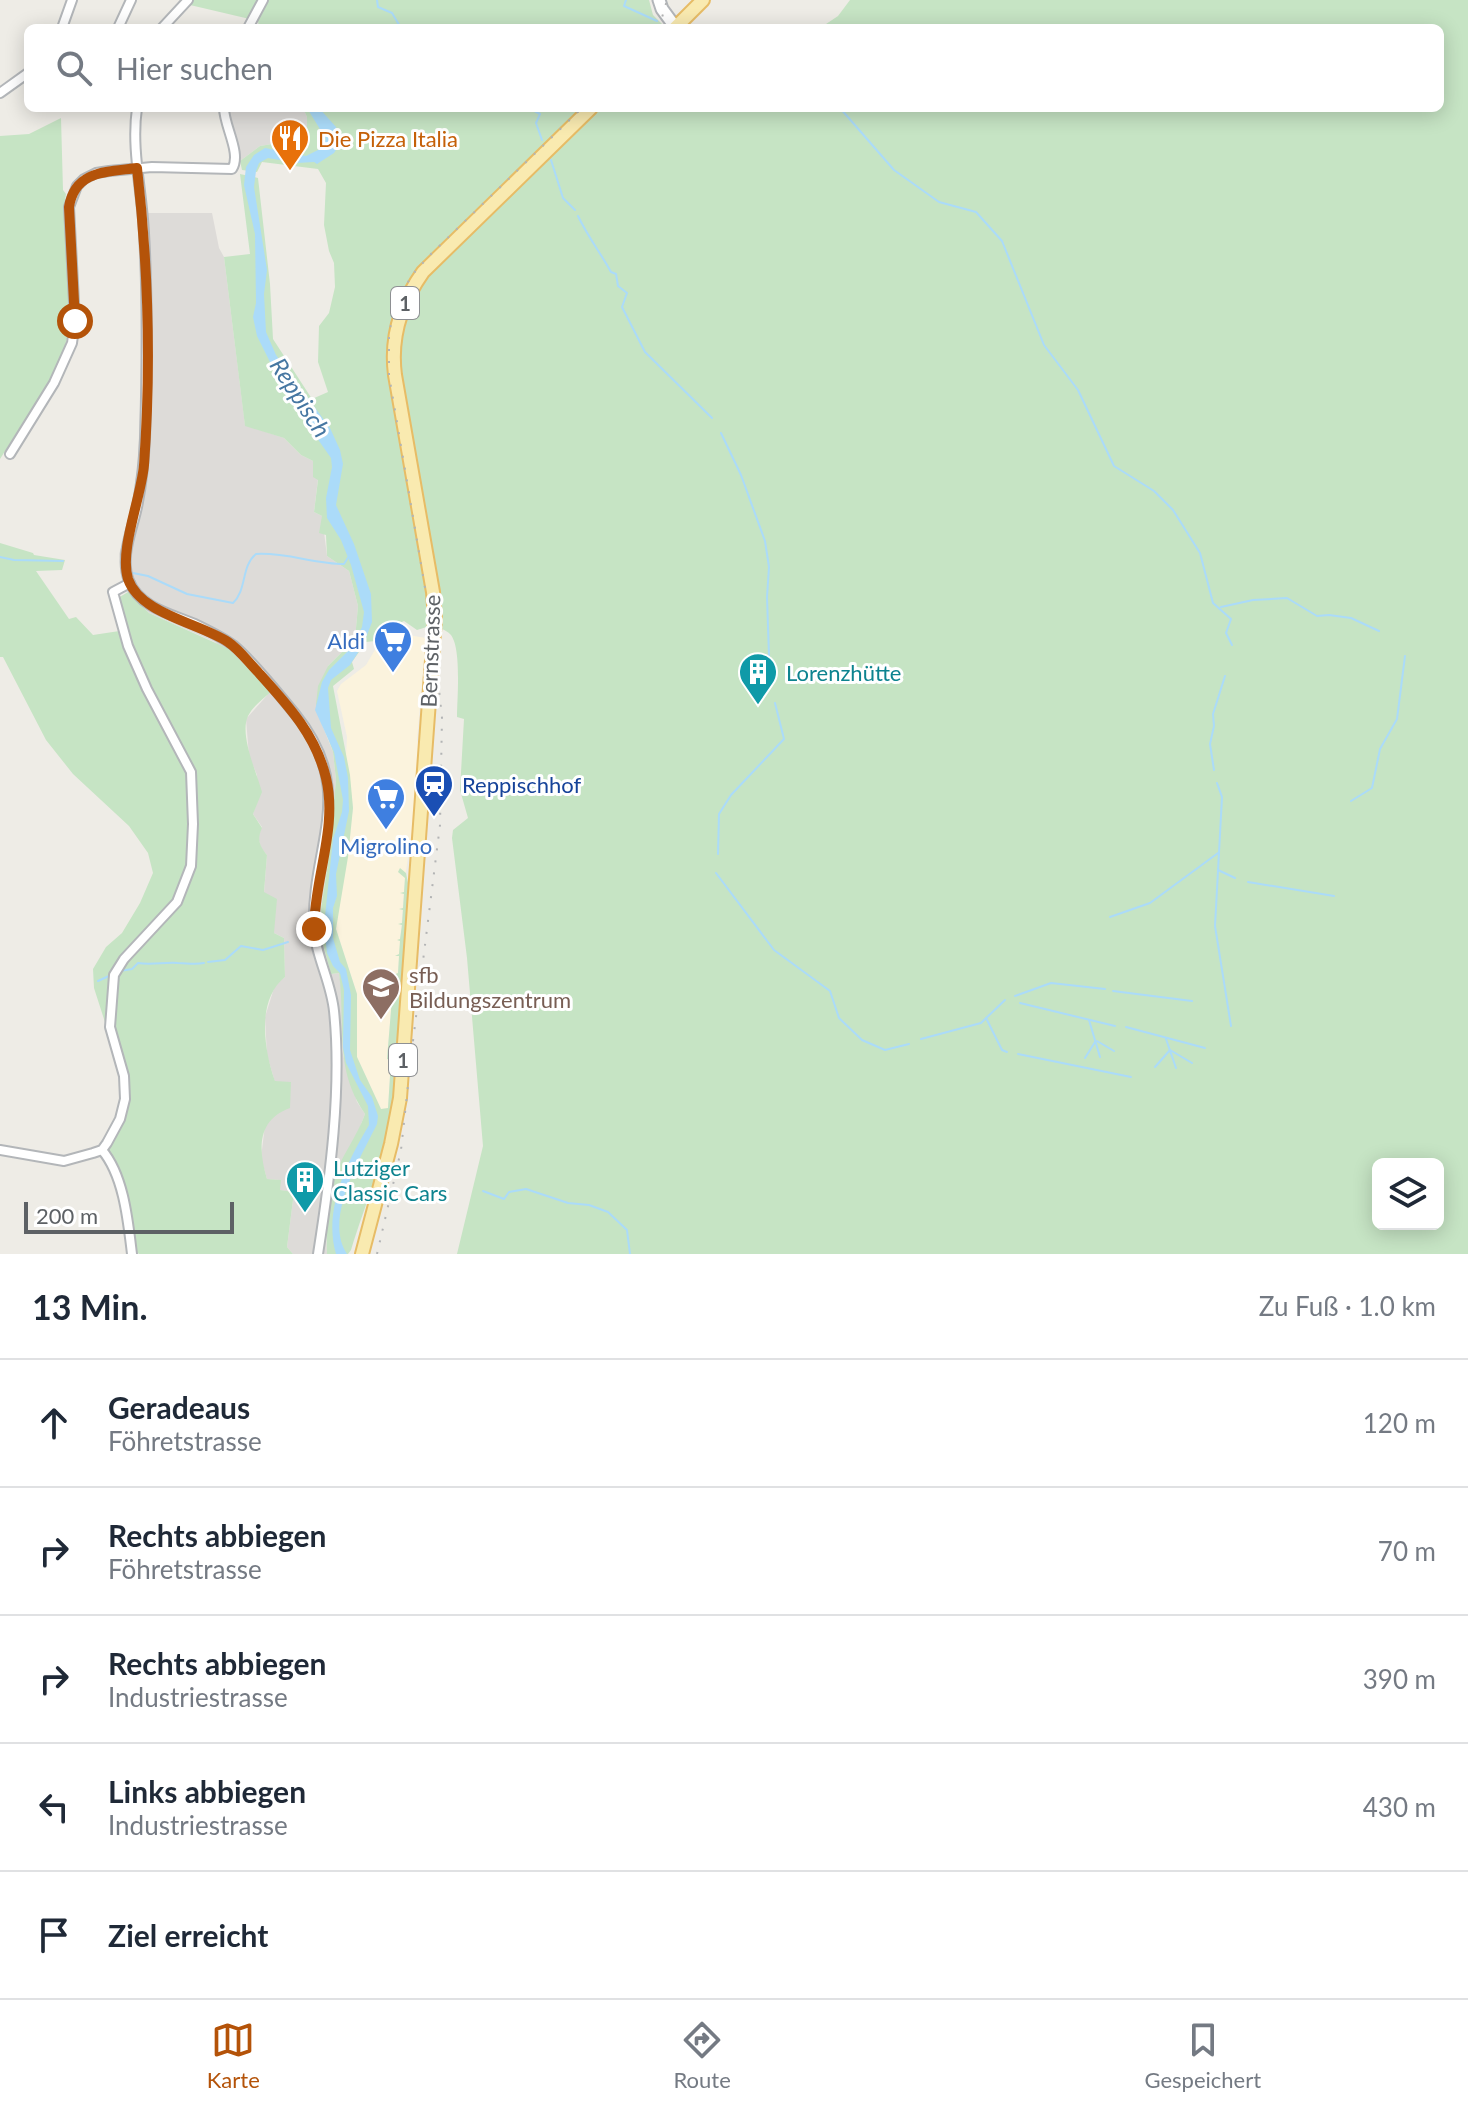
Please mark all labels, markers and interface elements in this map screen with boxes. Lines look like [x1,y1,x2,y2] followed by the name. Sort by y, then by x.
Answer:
[24,24,1444,112] search box
[52,46,96,90] icon: search
[116,50,273,86] text: Hier suchen
[269,117,311,172] restaurant icon: Die Pizza Italia
[318,125,458,152] place label: Die Pizza Italia
[391,287,419,319] road number: 1
[57,303,93,339] route start
[265,352,337,442] water label: Reppisch
[415,594,445,708] street label: Bernstrasse
[372,619,414,674] supermarket icon: Aldi
[327,627,365,654] place label: Aldi
[737,651,779,706] building icon: Lorenzhütte
[786,659,902,686] place label: Lorenzhütte
[413,763,455,818] station icon: Reppischhof
[462,771,581,798] place label: Reppischhof
[365,776,407,831] supermarket icon: Migrolino
[340,832,432,859] place label: Migrolino
[296,911,332,947] route end
[409,961,571,1013] place label: sfb Bildungszentrum
[360,966,402,1021] school or university icon: sfb Bildungszentrum
[389,1044,417,1076] road number: 1
[333,1154,447,1206] place label: Lutziger Classic Cars
[1372,1158,1444,1230] map controls
[1372,1158,1444,1230] button: layers
[284,1159,326,1214] building icon: Lutziger Classic Cars
[24,1198,234,1234] scale bar
[36,1202,98,1229] text: 200 m
[32,1286,147,1327] text: 13 Min.
[1259,1290,1436,1322] text: Zu Fuß · 1.0 km
[108,1389,250,1425] text: Geradeaus
[32,1401,76,1445] icon: ahead
[1363,1407,1436,1439] text: 120 m
[108,1425,262,1457] text: Föhretstrasse
[108,1517,327,1553] text: Rechts abbiegen
[32,1529,76,1573] icon: right
[1378,1535,1436,1567] text: 70 m
[108,1553,262,1585] text: Föhretstrasse
[108,1645,327,1681] text: Rechts abbiegen
[32,1657,76,1701] icon: right
[1363,1663,1436,1695] text: 390 m
[108,1681,288,1713] text: Industriestrasse
[108,1773,306,1809] text: Links abbiegen
[32,1785,76,1829] icon: left
[1363,1791,1436,1823] text: 430 m
[108,1809,288,1841] text: Industriestrasse
[32,1913,76,1957] icon: arrive
[108,1917,268,1953] text: Ziel erreicht
[207,2018,260,2093] tab: Karte
[674,2018,731,2093] tab: Route
[1145,2018,1261,2093] tab: Gespeichert

